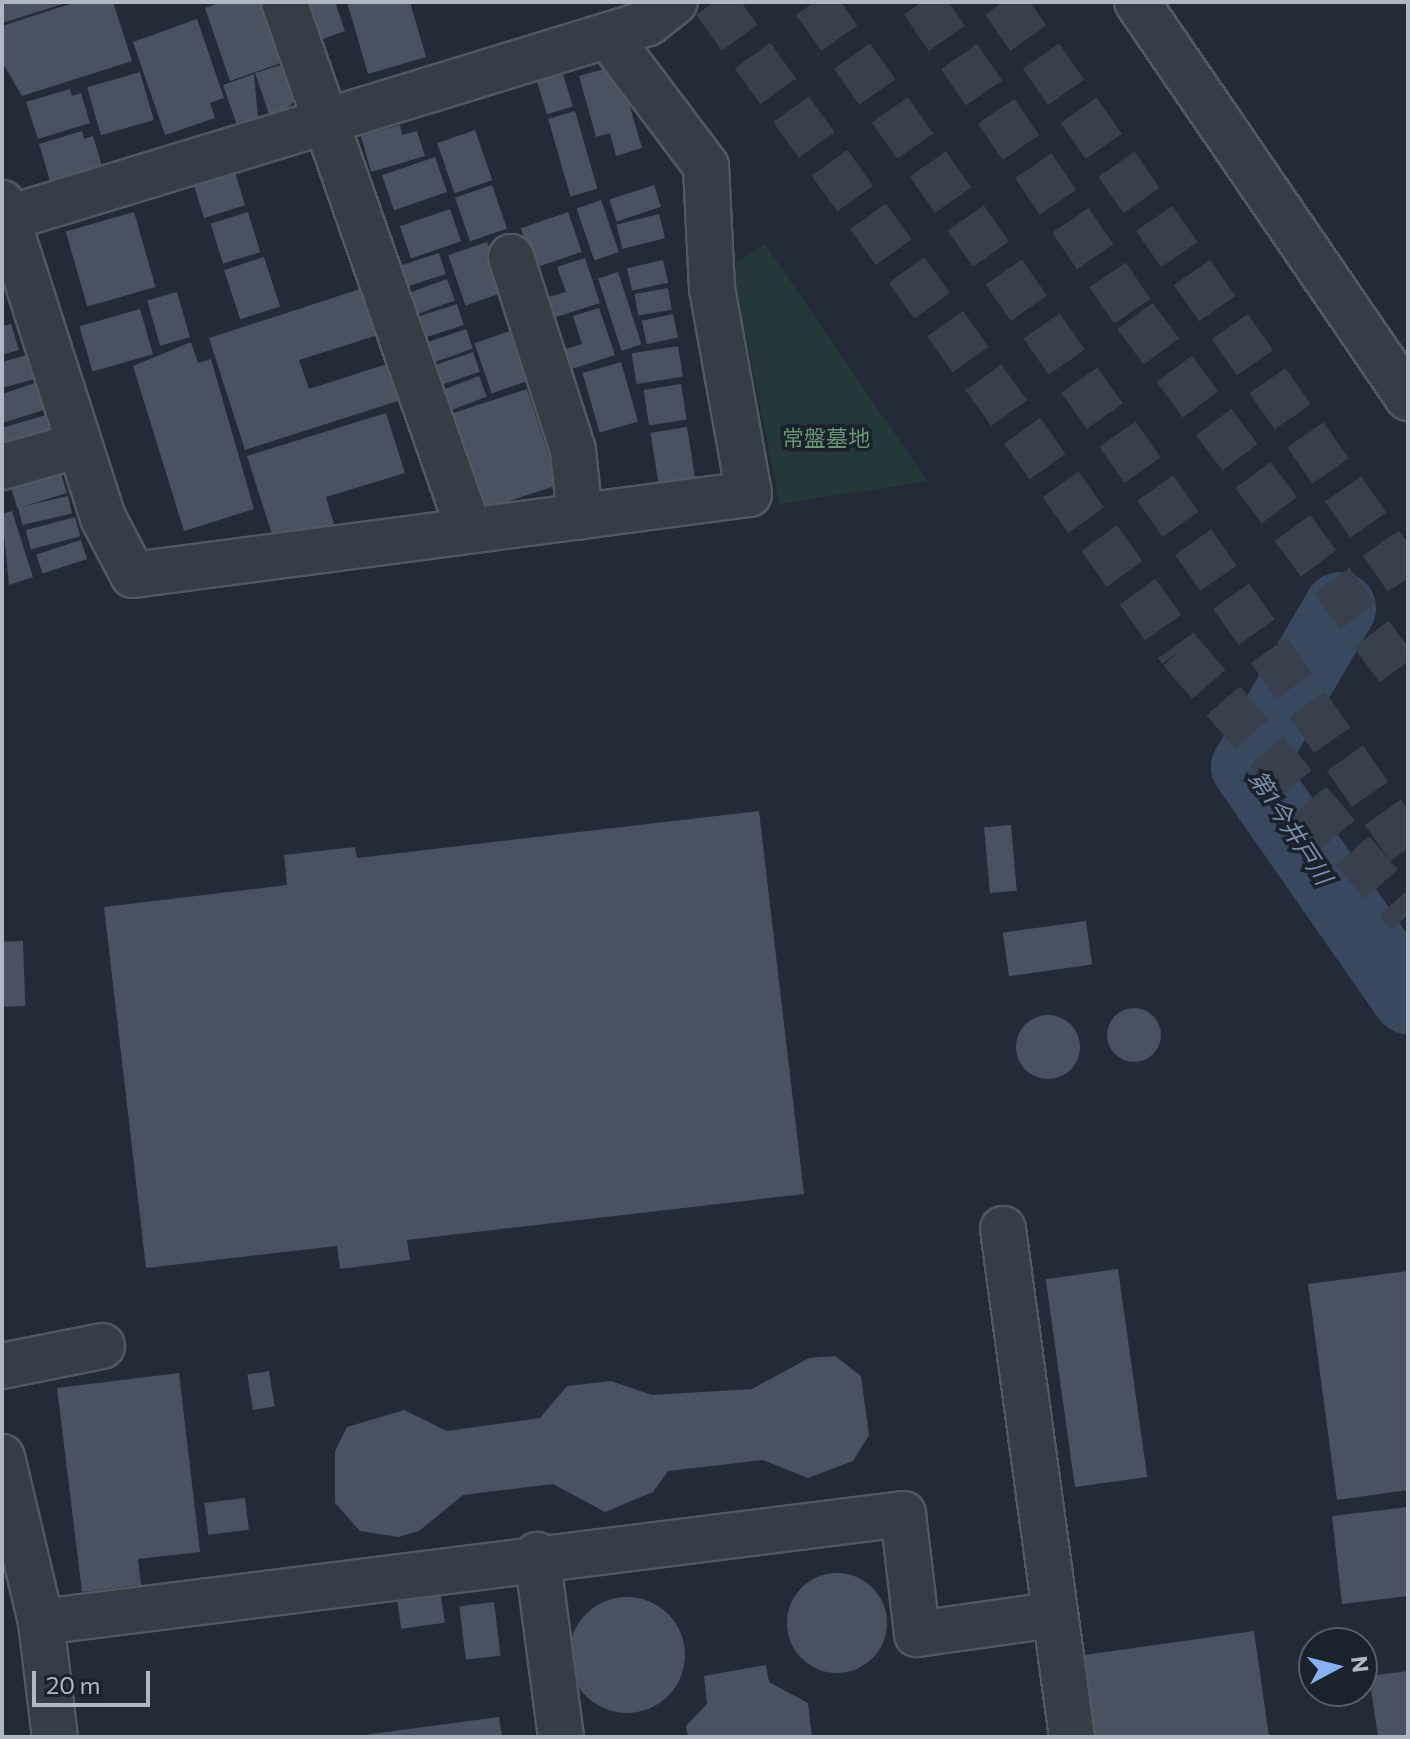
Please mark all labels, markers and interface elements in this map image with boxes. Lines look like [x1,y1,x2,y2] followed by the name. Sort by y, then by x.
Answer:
[782,425,870,451] park label: 常盤墓地
[1243,765,1339,889] water label: 第1今井戸川
[1298,1627,1378,1707] north arrow
[1346,1654,1375,1674] text: N
[36,1655,154,1705] scale bar
[46,1670,100,1699] text: 20 m

